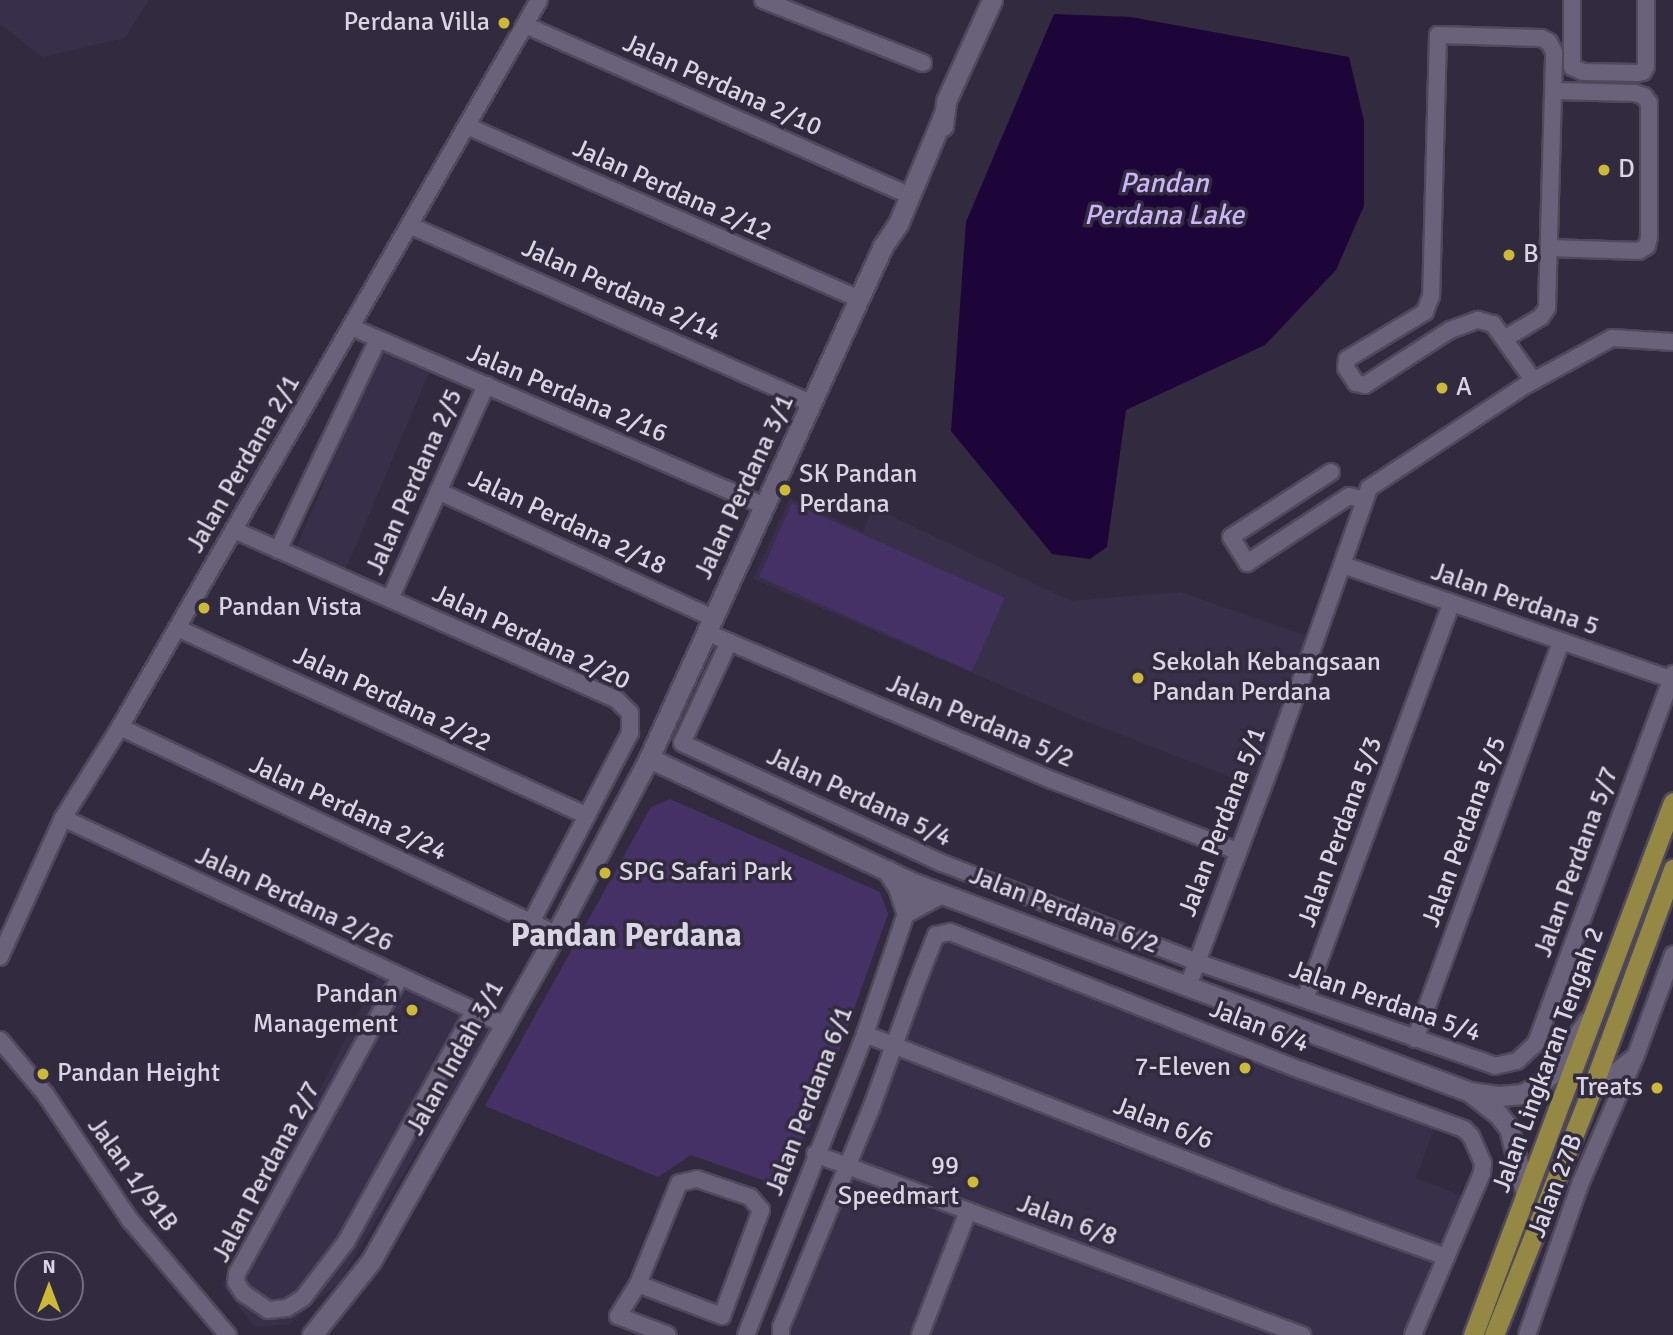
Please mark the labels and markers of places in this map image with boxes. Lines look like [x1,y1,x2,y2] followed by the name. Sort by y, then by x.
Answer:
[343,7,490,39] place label: Perdana Villa
[496,15,512,31] marker: Perdana Villa
[1618,154,1635,186] place label: D
[1596,162,1612,178] marker: D
[1523,239,1539,271] place label: B
[1501,247,1517,263] marker: B
[1456,372,1472,404] place label: A
[1434,380,1450,396] marker: A
[799,459,917,520] place label: SK Pandan Perdana
[777,482,793,498] marker: SK Pandan Perdana
[218,592,362,624] place label: Pandan Vista
[196,600,212,616] marker: Pandan Vista
[1152,647,1381,708] place label: Sekolah Kebangsaan Pandan Perdana
[1130,670,1146,686] marker: Sekolah Kebangsaan Pandan Perdana
[619,857,793,889] place label: SPG Safari Park
[597,865,613,881] marker: SPG Safari Park
[253,979,398,1040] place label: Pandan Management
[404,1002,420,1018] marker: Pandan Management
[1134,1052,1231,1084] place label: 7-Eleven
[57,1058,220,1090] place label: Pandan Height
[1237,1060,1253,1076] marker: 7-Eleven
[35,1066,51,1082] marker: Pandan Height
[1576,1072,1643,1104] place label: Treats
[1649,1080,1665,1096] marker: Treats
[838,1151,959,1212] place label: 99 Speedmart
[965,1174,981,1190] marker: 99 Speedmart

